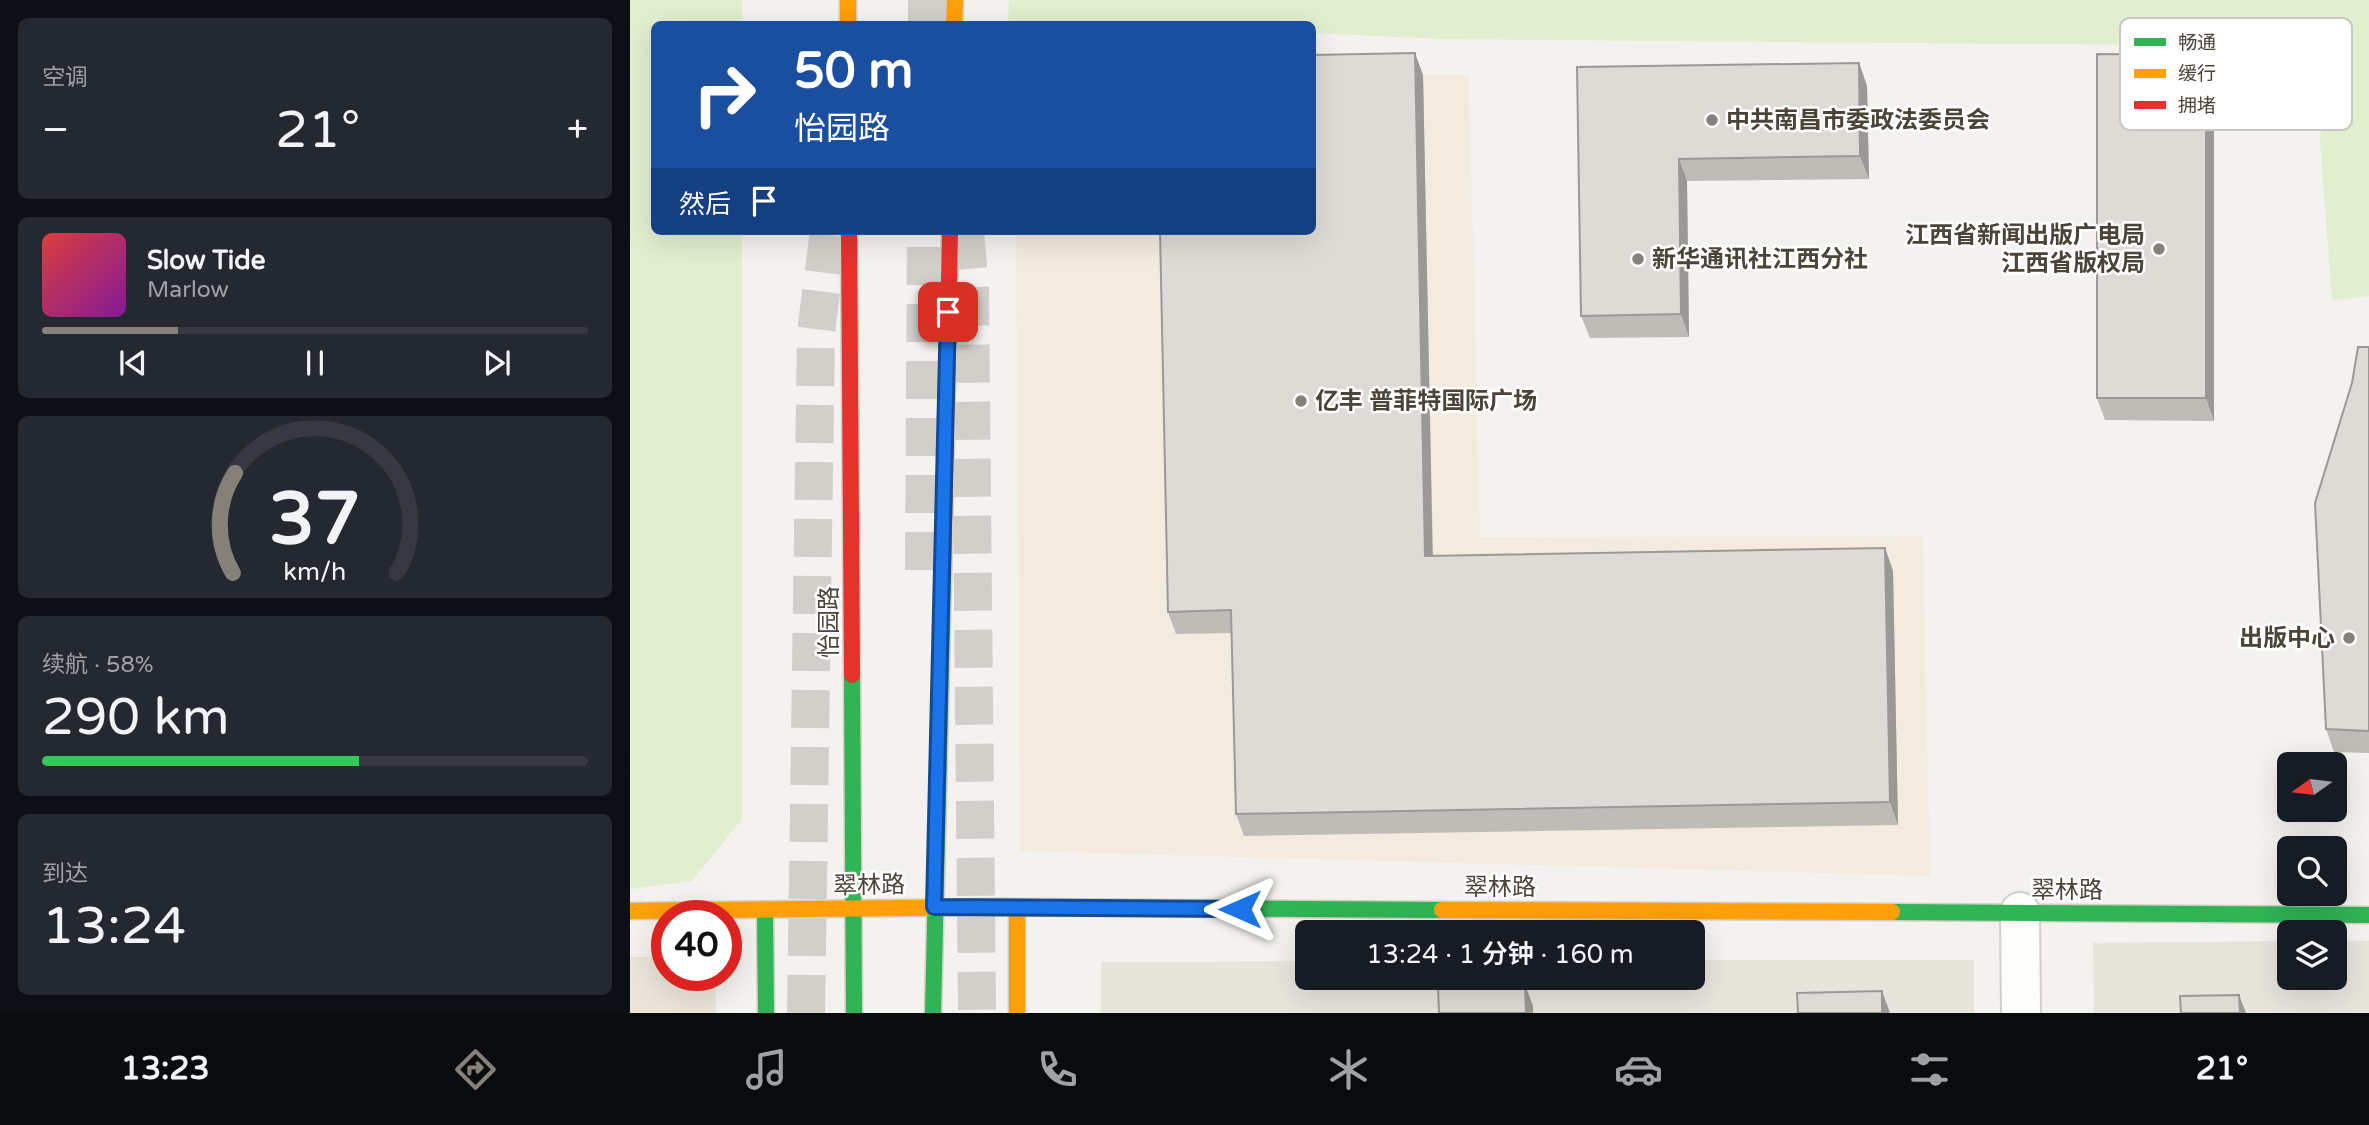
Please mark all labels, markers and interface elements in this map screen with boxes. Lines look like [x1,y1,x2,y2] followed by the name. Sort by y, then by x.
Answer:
[2120,18,2352,130] legend
[2178,32,2216,54] text: 畅通
[794,42,913,101] text: 50 m
[679,49,770,140] icon: right
[2178,63,2216,85] text: 缓行
[42,64,88,92] text: 空调
[2178,95,2216,117] text: 拥堵
[275,99,360,162] text: 21°
[1726,106,1990,135] place label: 中共南昌市委政法委员会
[42,107,69,153] text: −
[567,107,588,153] text: +
[794,110,890,148] text: 怡园路
[1704,112,1720,128] marker: 中共南昌市委政法委员会
[745,182,783,220] icon: arrive
[679,189,731,220] text: 然后
[1905,221,2145,278] place label: 江西省新闻出版广电局 江西省版权局
[2151,241,2167,257] marker: 江西省新闻出版广电局 江西省版权局
[147,245,265,276] text: Slow Tide
[1652,245,1868,274] place label: 新华通讯社江西分社
[1630,251,1646,267] marker: 新华通讯社江西分社
[147,276,229,304] text: Marlow
[918,282,978,342] pin
[929,293,967,331] icon: arrive
[114,344,152,382] icon: previous
[296,344,334,382] icon: pause
[478,344,516,382] icon: next
[1315,387,1537,416] place label: 亿丰 普菲特国际广场
[1293,393,1309,409] marker: 亿丰 普菲特国际广场
[269,476,361,564] text: 37
[284,556,346,586] text: km/h
[815,586,844,658] street label: 怡园路
[2239,624,2335,653] place label: 出版中心
[2341,630,2357,646] marker: 出版中心
[42,651,154,679] text: 续航 · 58%
[42,686,230,749] text: 290 km
[2277,752,2347,822] north arrow
[2277,752,2347,990] map controls
[2277,836,2347,906] button: search
[42,860,88,888] text: 到达
[833,870,905,901] street label: 翠林路
[1203,872,1277,946] position arrow
[1464,873,1536,902] street label: 翠林路
[2031,876,2103,905] street label: 翠林路
[42,895,186,958] text: 13:24
[651,900,742,991] speed limit sign: 40
[2277,920,2347,990] button: layers
[1366,939,1634,970] text: 13:24 · 1 分钟 · 160 m
[451,1045,500,1094] icon: directions
[742,1045,791,1094] icon: music
[1033,1045,1082,1094] icon: phone
[1324,1045,1373,1094] icon: climate
[1614,1045,1663,1094] icon: car
[1905,1045,1954,1094] icon: filters
[121,1050,210,1088] text: 13:23
[2196,1050,2248,1088] text: 21°

